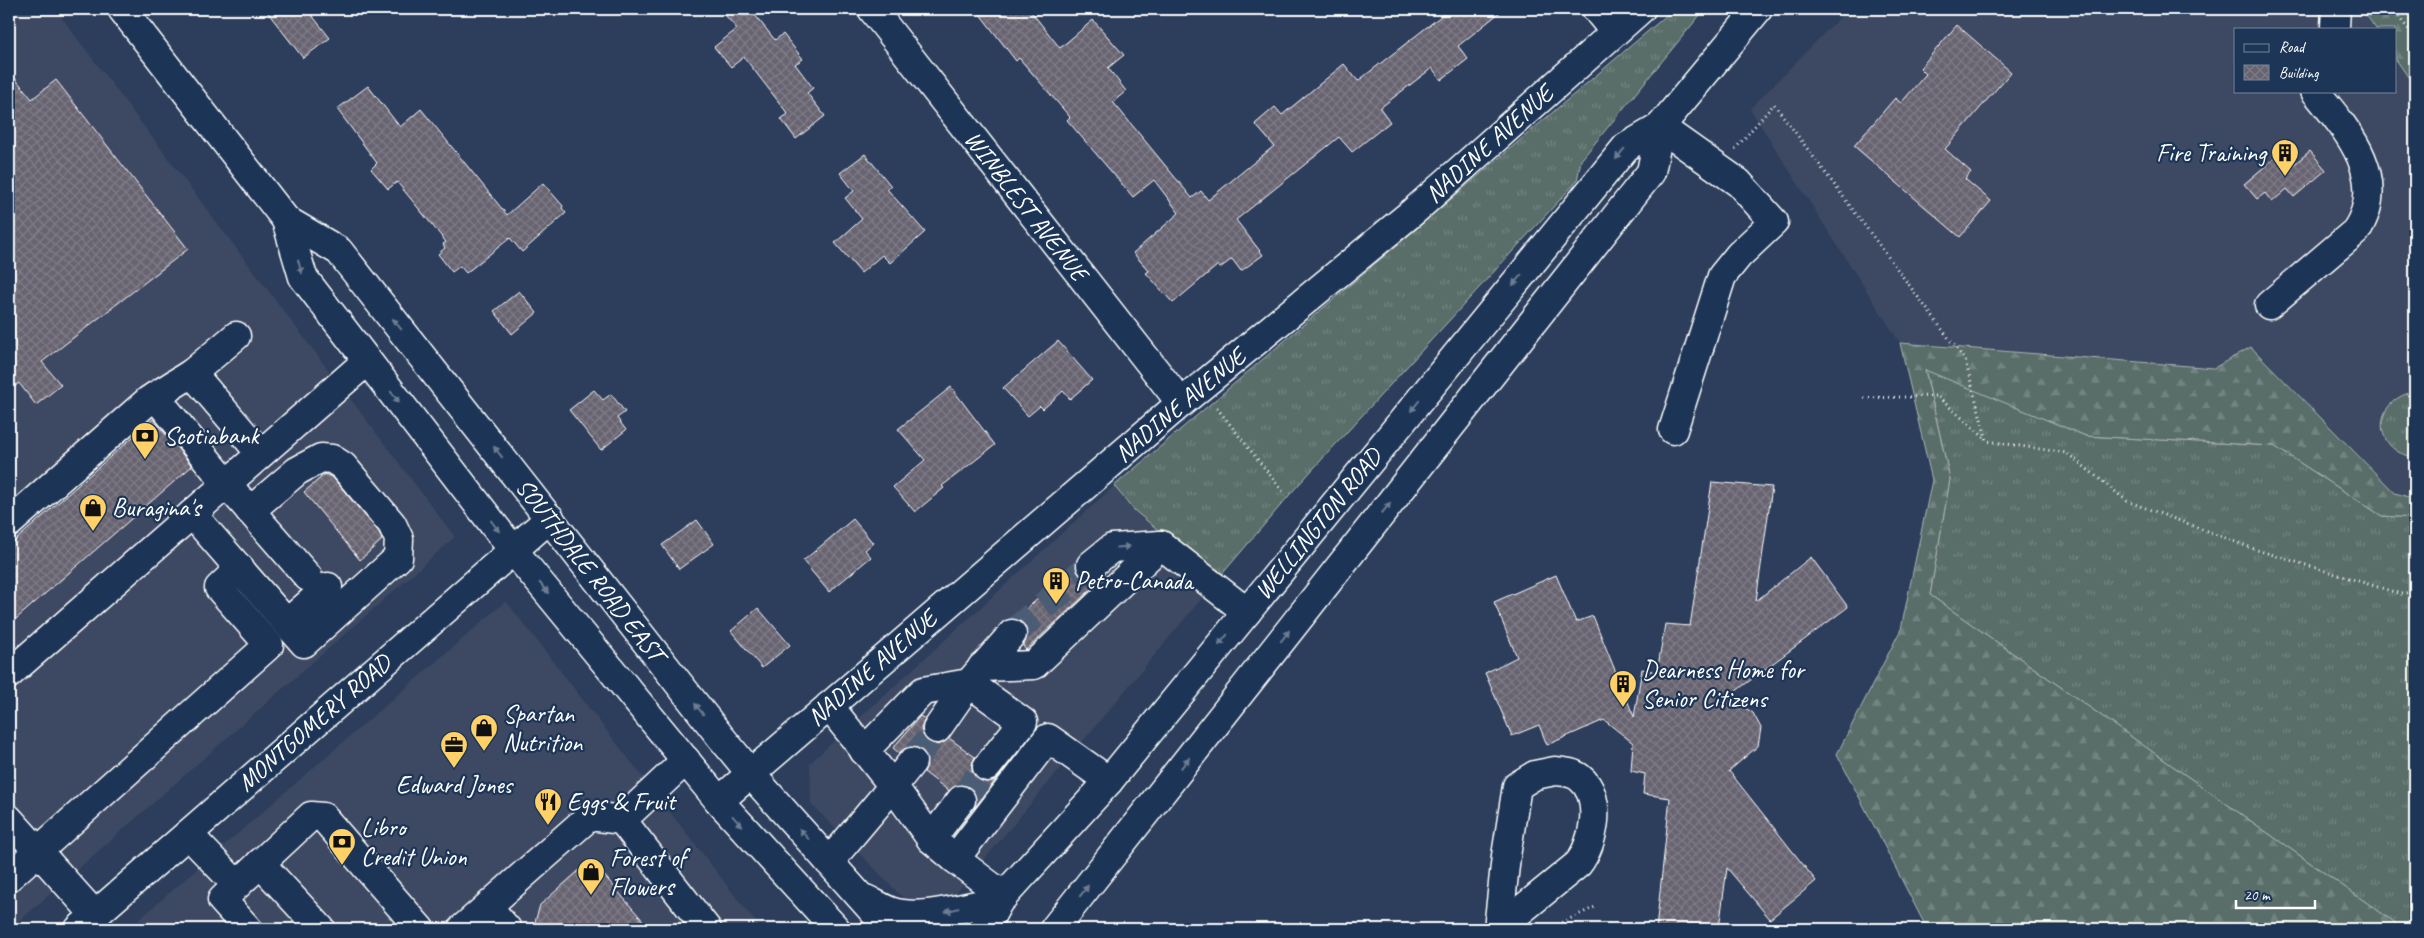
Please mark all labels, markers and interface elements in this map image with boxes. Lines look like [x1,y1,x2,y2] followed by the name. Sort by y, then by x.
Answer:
[2234,28,2396,92] legend
[2279,38,2306,57] text: Road
[2279,64,2319,83] text: Building
[1418,76,1562,210] street label: NADINE AVENUE
[957,124,1097,290] street label: WINBLEST AVENUE
[2156,137,2268,169] place label: Fire Training
[2270,138,2300,177] building icon: Fire Training
[1615,147,1626,160] one-way arrow
[296,259,304,274] one-way arrow
[1512,273,1523,286] one-way arrow
[392,318,403,331] one-way arrow
[1108,339,1254,469] street label: NADINE AVENUE
[390,390,401,403] one-way arrow
[1409,399,1420,412] one-way arrow
[164,420,261,452] place label: Scotiabank
[130,421,160,460] bank icon: Scotiabank
[1247,440,1390,606] street label: WELLINGTON ROAD
[492,446,503,459] one-way arrow
[509,472,675,673] street label: SOUTHDALE ROAD EAST
[112,492,203,524] place label: Buragina's
[78,493,108,532] shop icon: Buragina's
[1380,502,1391,515] one-way arrow
[489,519,500,532] one-way arrow
[1115,543,1131,551] one-way arrow
[1075,565,1195,597] place label: Petro-Canada
[1041,566,1071,605] building icon: Petro-Canada
[538,581,549,594] one-way arrow
[800,601,946,733] street label: NADINE AVENUE
[1280,630,1291,643] one-way arrow
[1218,634,1229,647] one-way arrow
[230,646,400,799] street label: MONTGOMERY ROAD
[1642,654,1807,715] place label: Dearness Home for Senior Citizens
[1608,669,1638,708] building icon: Dearness Home for Senior Citizens
[503,698,583,759] place label: Spartan Nutrition
[694,703,705,716] one-way arrow
[469,713,499,752] shop icon: Spartan Nutrition
[439,730,469,769] office icon: Edward Jones
[1179,757,1190,770] one-way arrow
[396,769,515,801] place label: Edward Jones
[567,786,678,818] place label: Eggs & Fruit
[533,787,563,826] restaurant icon: Eggs & Fruit
[361,812,468,873] place label: Libro Credit Union
[731,814,743,826] one-way arrow
[327,827,357,866] bank icon: Libro Credit Union
[798,828,810,840] one-way arrow
[610,842,690,903] place label: Forest of Flowers
[576,857,606,896] shop icon: Forest of Flowers
[2236,878,2315,910] scale bar
[1078,885,1089,898] one-way arrow
[2244,886,2271,905] text: 20 m
[944,906,959,914] one-way arrow

